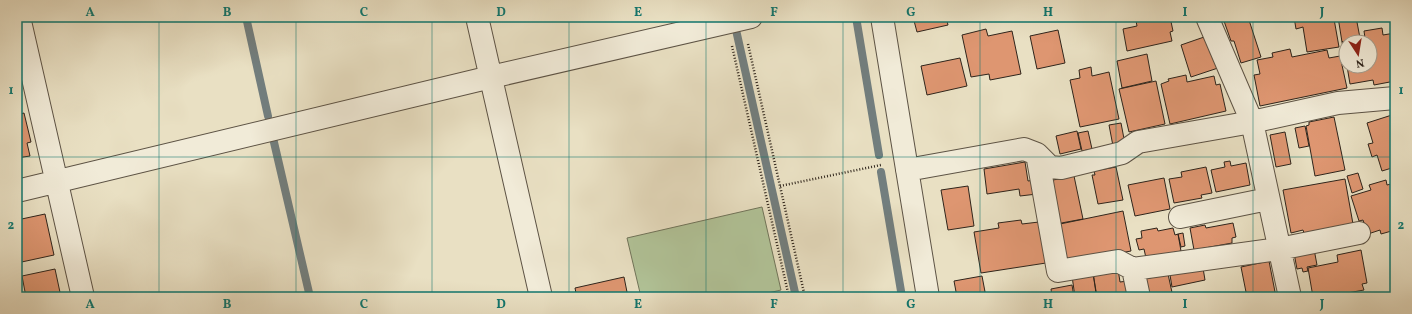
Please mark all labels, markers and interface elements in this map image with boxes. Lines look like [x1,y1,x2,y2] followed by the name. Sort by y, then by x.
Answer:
[85,4,95,22] text: A
[223,4,232,22] text: B
[360,4,368,22] text: C
[496,4,506,22] text: D
[634,4,642,22] text: E
[770,4,778,22] text: F
[906,4,916,22] text: G
[1043,4,1053,22] text: H
[1183,4,1188,22] text: I
[1319,4,1325,22] text: J
[1338,34,1378,74] north arrow
[1354,54,1365,70] text: N
[8,82,14,100] text: 1
[1398,82,1404,100] text: 1
[8,217,15,235] text: 2
[1398,217,1405,235] text: 2
[85,296,95,314] text: A
[223,296,232,314] text: B
[360,296,368,314] text: C
[496,296,506,314] text: D
[634,296,642,314] text: E
[770,296,778,314] text: F
[906,296,916,314] text: G
[1043,296,1053,314] text: H
[1183,296,1188,314] text: I
[1319,296,1325,314] text: J

